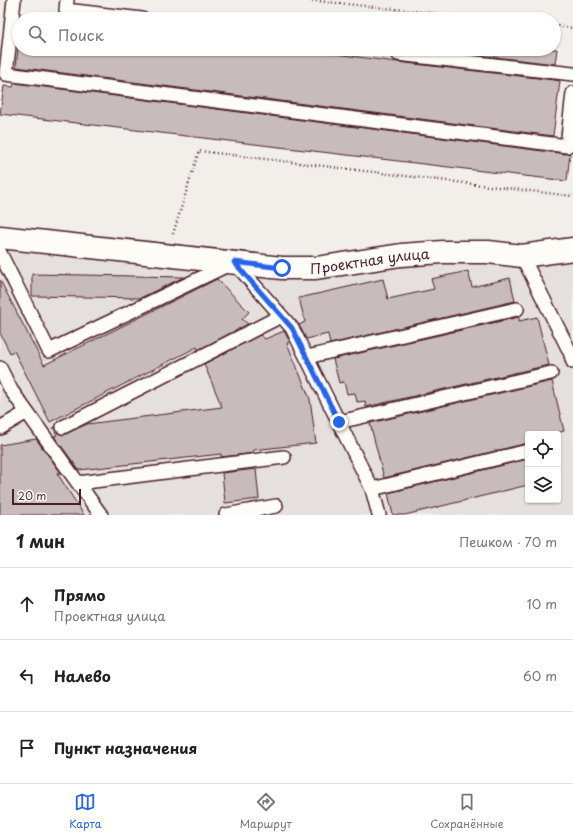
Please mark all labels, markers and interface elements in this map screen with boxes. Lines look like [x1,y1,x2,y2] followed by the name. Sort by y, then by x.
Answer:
[12,12,561,56] search box
[26,23,48,45] icon: search
[58,23,104,46] text: Поиск
[310,242,430,279] street label: Проектная улица
[273,259,291,277] route start
[330,413,348,431] route end
[525,431,561,503] map controls
[525,431,561,467] button: locate
[525,467,561,503] button: layers
[12,487,81,506] scale bar
[18,487,46,504] text: 20 m
[16,528,65,554] text: 1 мин
[459,532,557,551] text: Пешком · 70 m
[54,583,105,606] text: Прямо
[16,593,38,615] icon: ahead
[527,594,557,613] text: 10 m
[54,606,165,625] text: Проектная улица
[54,664,111,687] text: Налево
[16,665,38,687] icon: left
[523,666,557,685] text: 60 m
[54,736,197,759] text: Пункт назначения
[16,737,38,759] icon: arrive
[69,791,101,832] tab: Карта
[240,791,292,832] tab: Маршрут
[430,791,504,832] tab: Сохранённые

